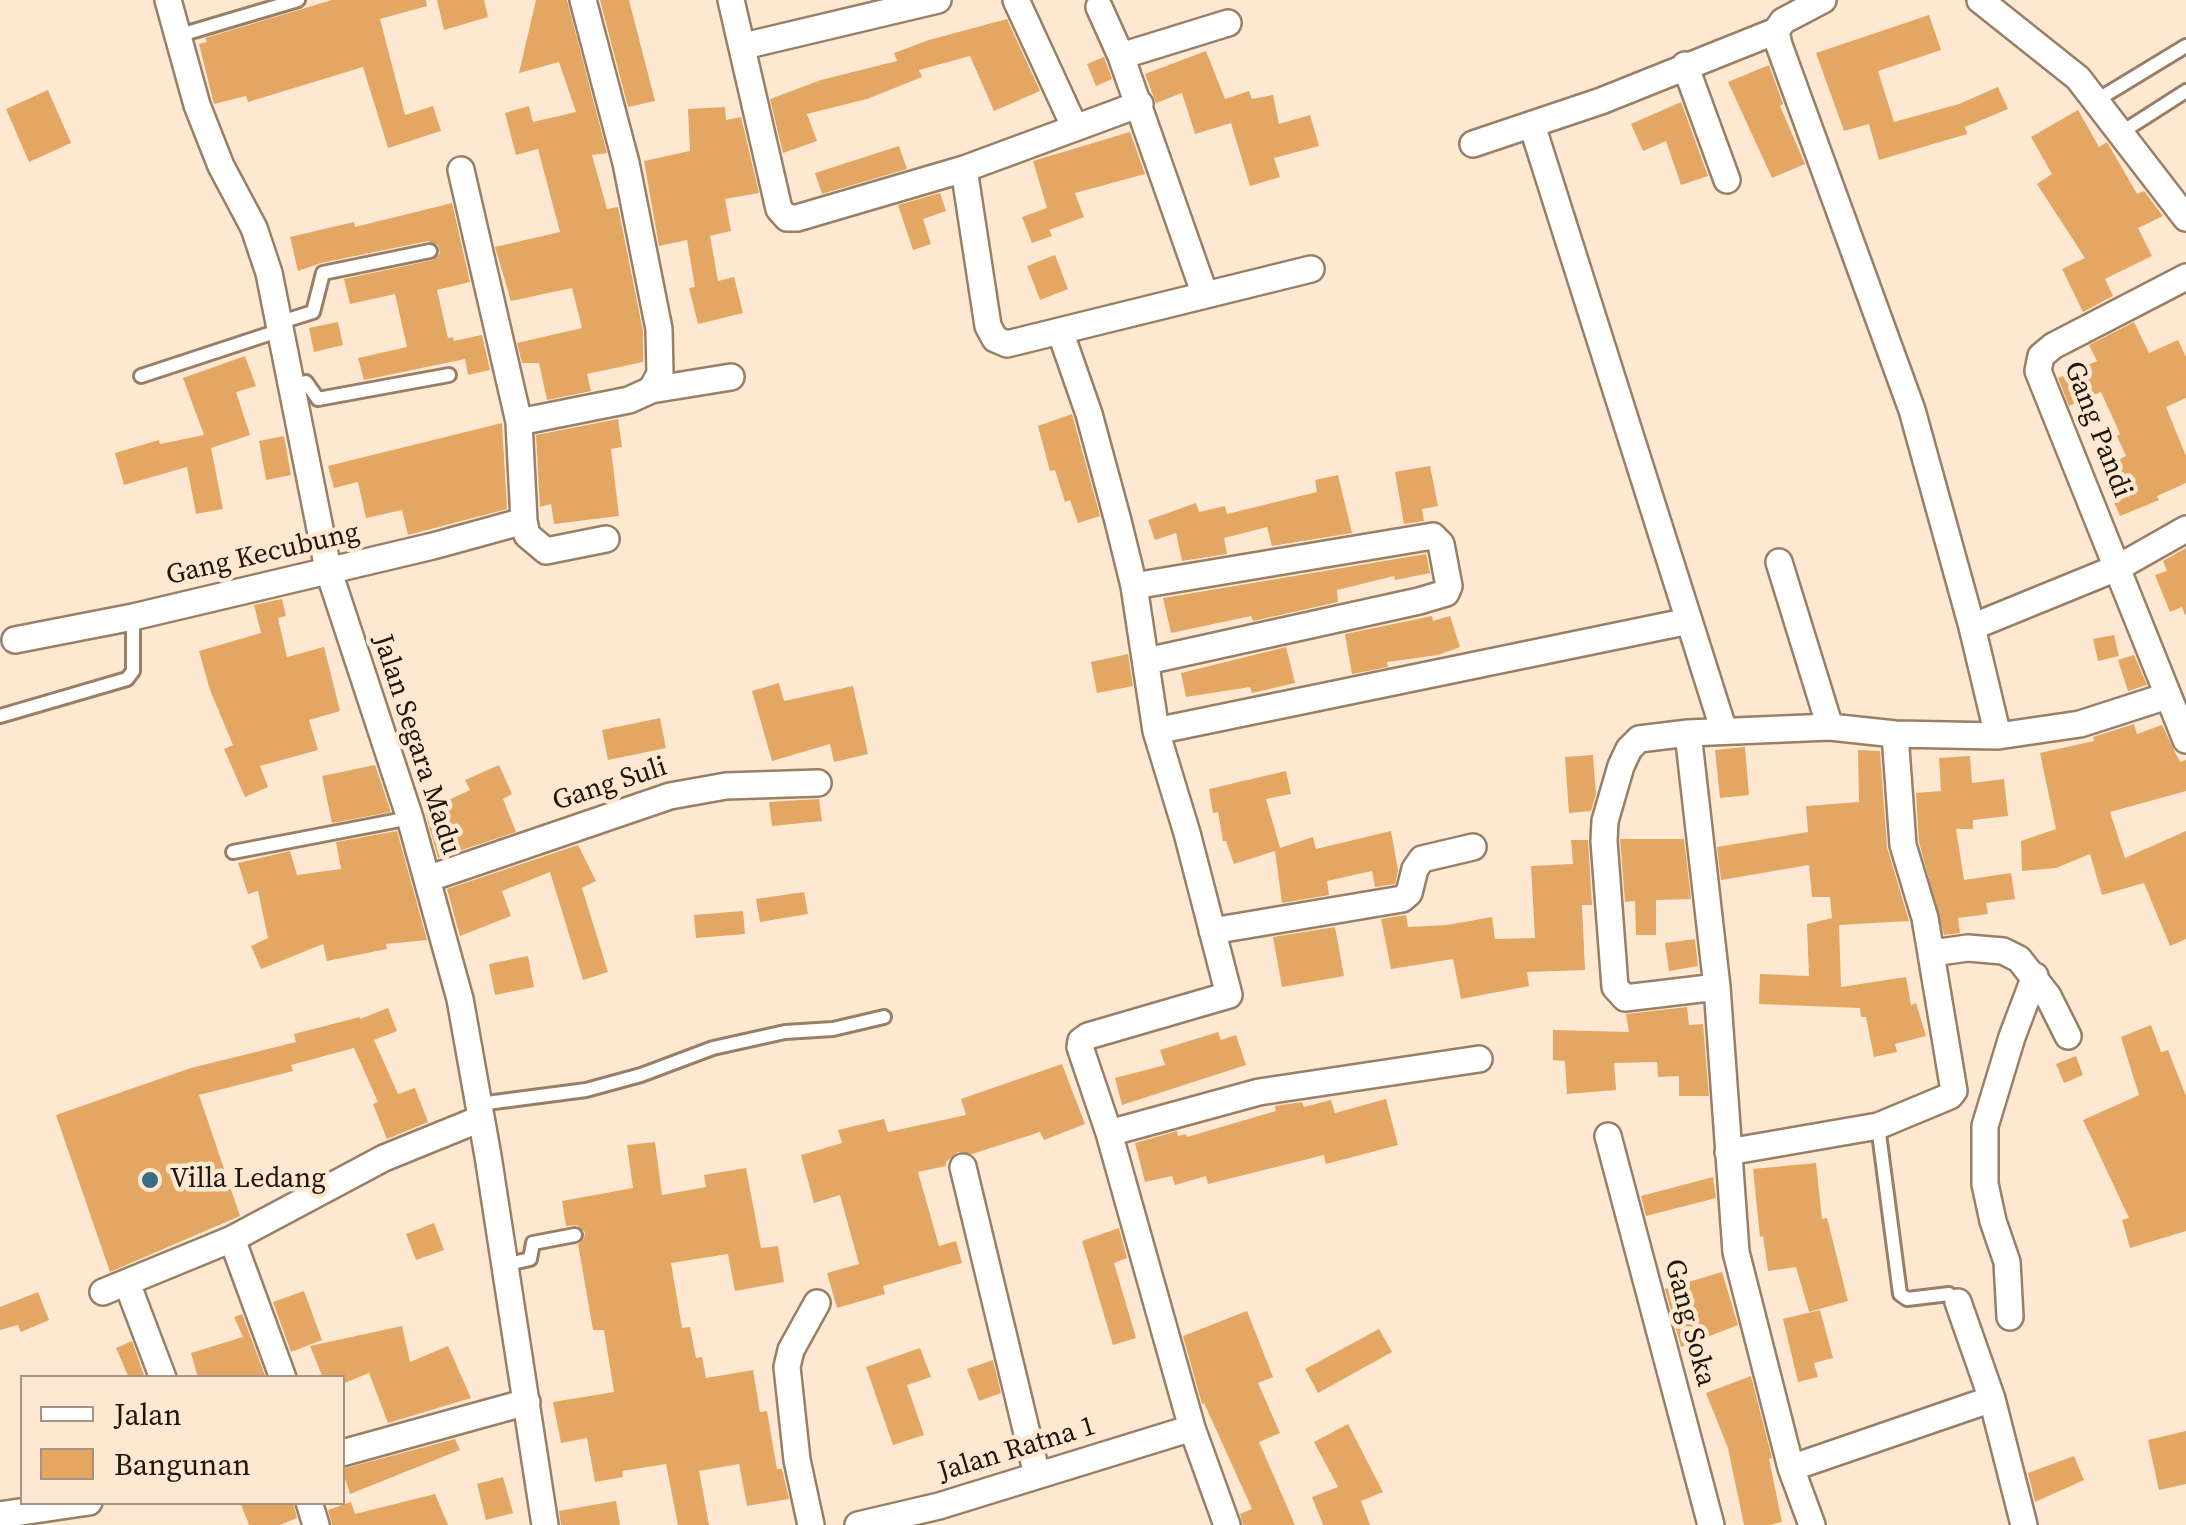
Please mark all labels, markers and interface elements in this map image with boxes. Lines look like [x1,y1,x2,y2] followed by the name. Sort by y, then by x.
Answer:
[2056,357,2138,503] street label: Gang Pandi
[163,516,363,594] street label: Gang Kecubung
[365,631,467,859] street label: Jalan Segara Madu
[549,751,671,819] street label: Gang Suli
[170,1163,326,1197] place label: Villa Ledang
[139,1169,161,1191] marker: Villa Ledang
[1656,1256,1722,1390] street label: Gang Soka
[20,1375,345,1505] legend
[114,1394,182,1435] text: Jalan
[934,1410,1100,1490] street label: Jalan Ratna 1
[114,1444,251,1485] text: Bangunan

